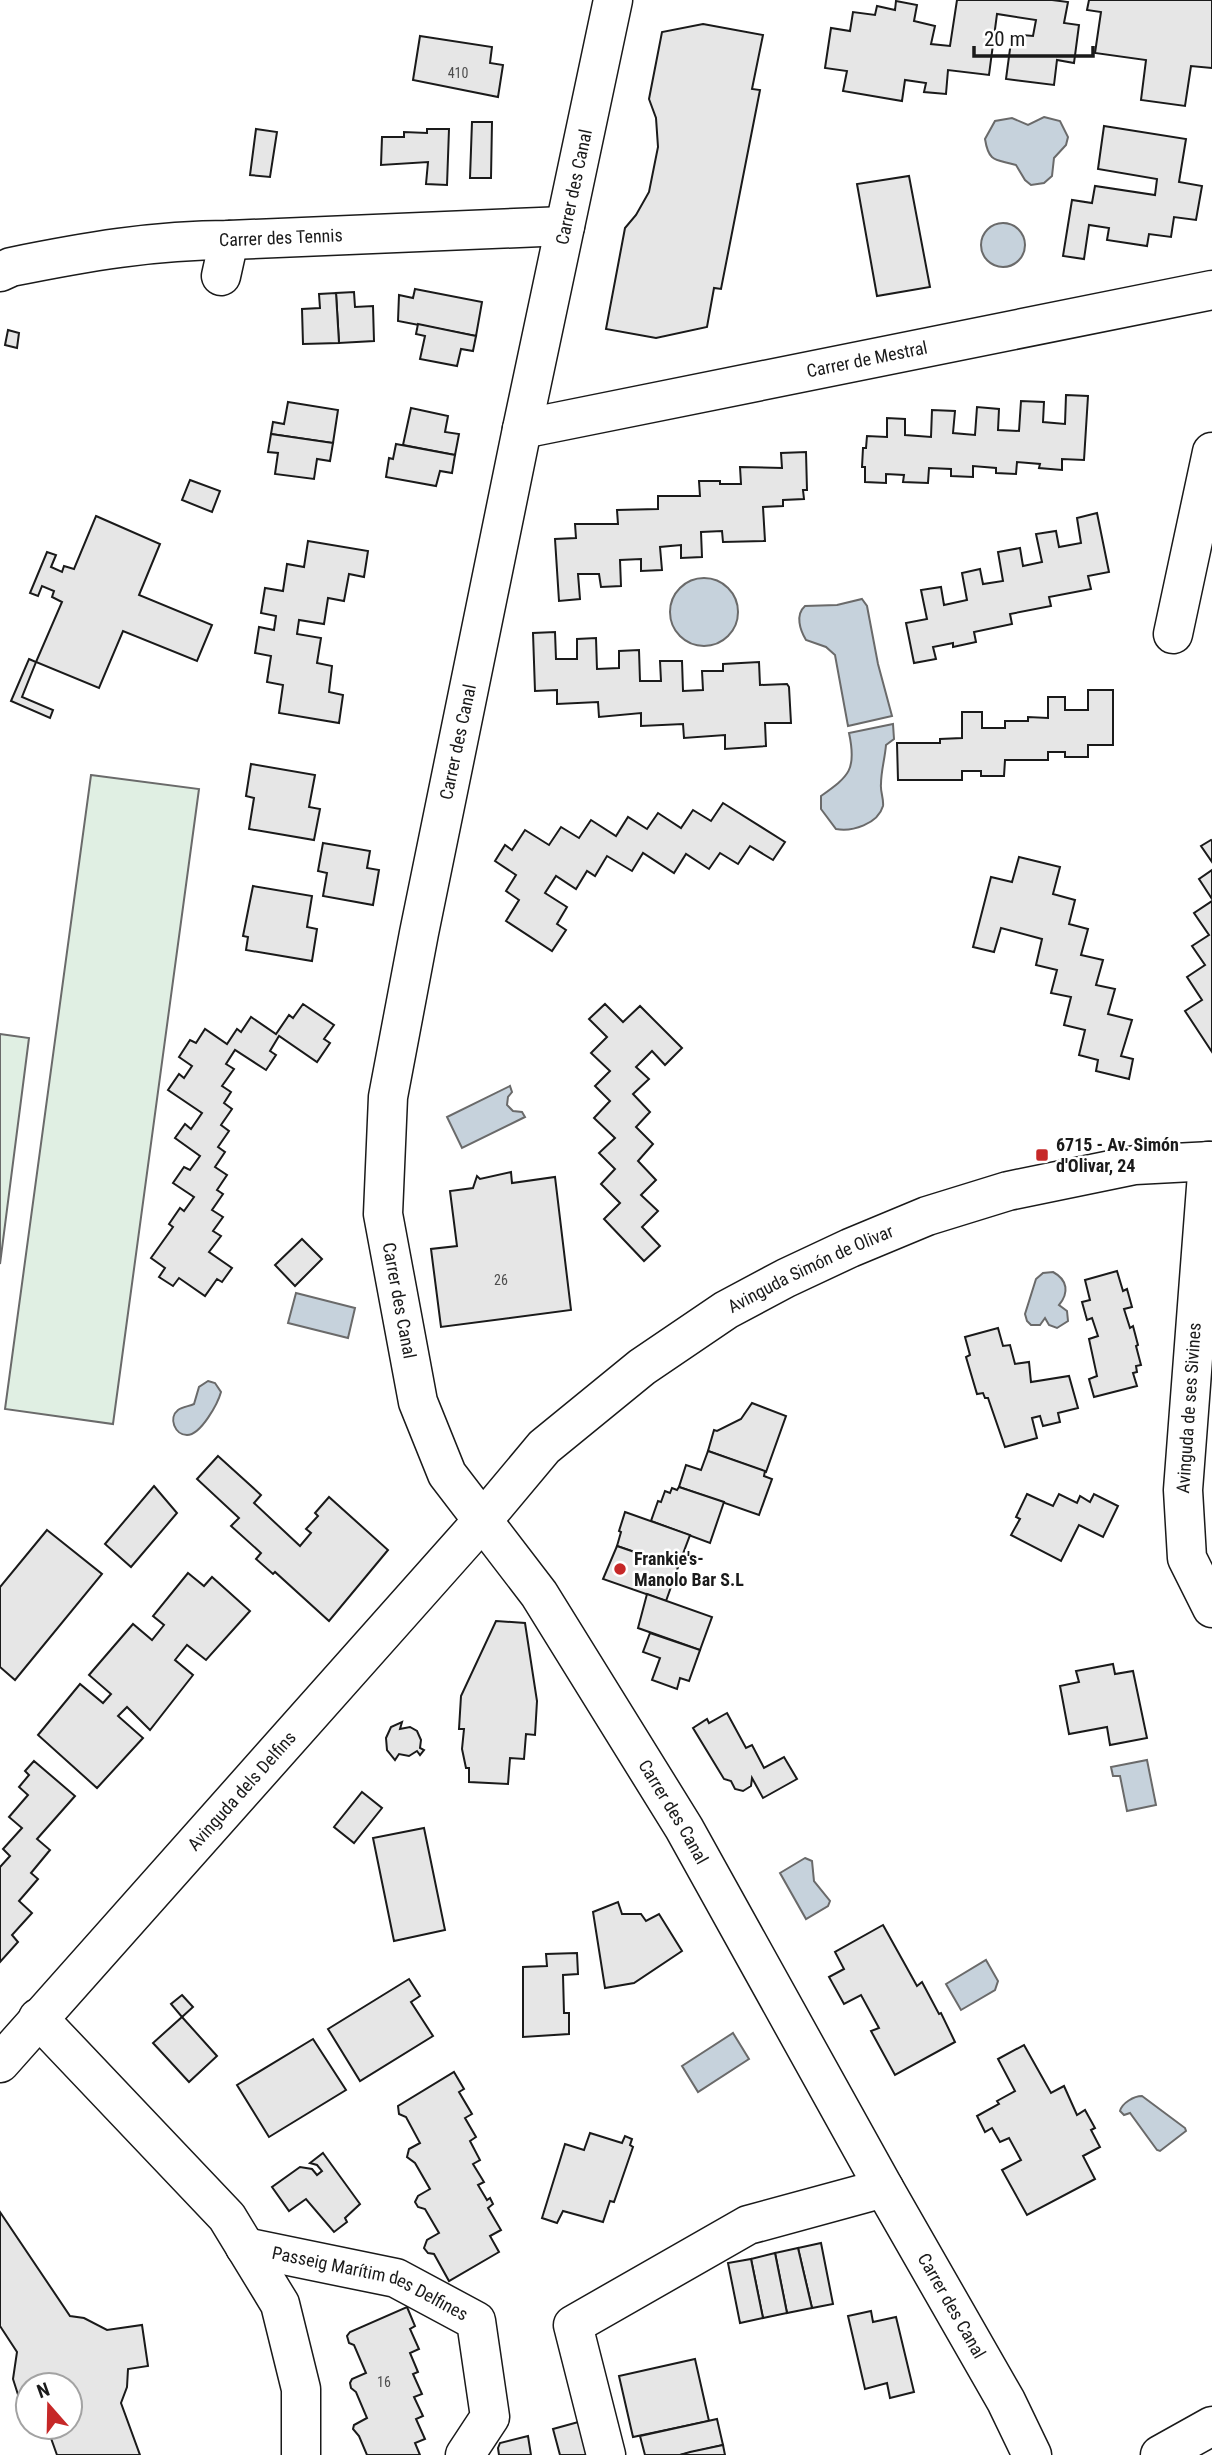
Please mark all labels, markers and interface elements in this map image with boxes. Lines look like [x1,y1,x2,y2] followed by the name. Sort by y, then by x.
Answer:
[974,14,1093,58] scale bar
[984,27,1025,51] text: 20 m
[448,65,468,81] house number: 410
[551,127,596,247] street label: Carrer des Canal
[219,224,343,250] street label: Carrer des Tennis
[805,337,929,381] street label: Carrer de Mestral
[435,682,480,802] street label: Carrer des Canal
[1056,1134,1179,1176] place label: 6715 - Av. Simón d'Olivar, 24
[1034,1147,1050,1163] marker: 6715 - Av. Simón d'Olivar, 24
[724,1220,897,1317] street label: Avinguda Simón de Olivar
[379,1241,421,1360] street label: Carrer des Canal
[494,1272,508,1288] house number: 26
[1172,1322,1205,1494] street label: Avinguda de ses Sivines
[634,1548,744,1590] place label: Frankie's- Manolo Bar S.L
[612,1561,628,1577] marker: Frankie's- Manolo Bar S.L
[183,1727,300,1855] street label: Avinguda dels Delfins
[634,1756,713,1867] street label: Carrer des Canal
[270,2242,472,2325] street label: Passeig Marítim des Delfines
[914,2249,990,2362] street label: Carrer des Canal
[14,2371,84,2441] north arrow
[377,2374,391,2390] house number: 16
[34,2378,53,2403] text: N

